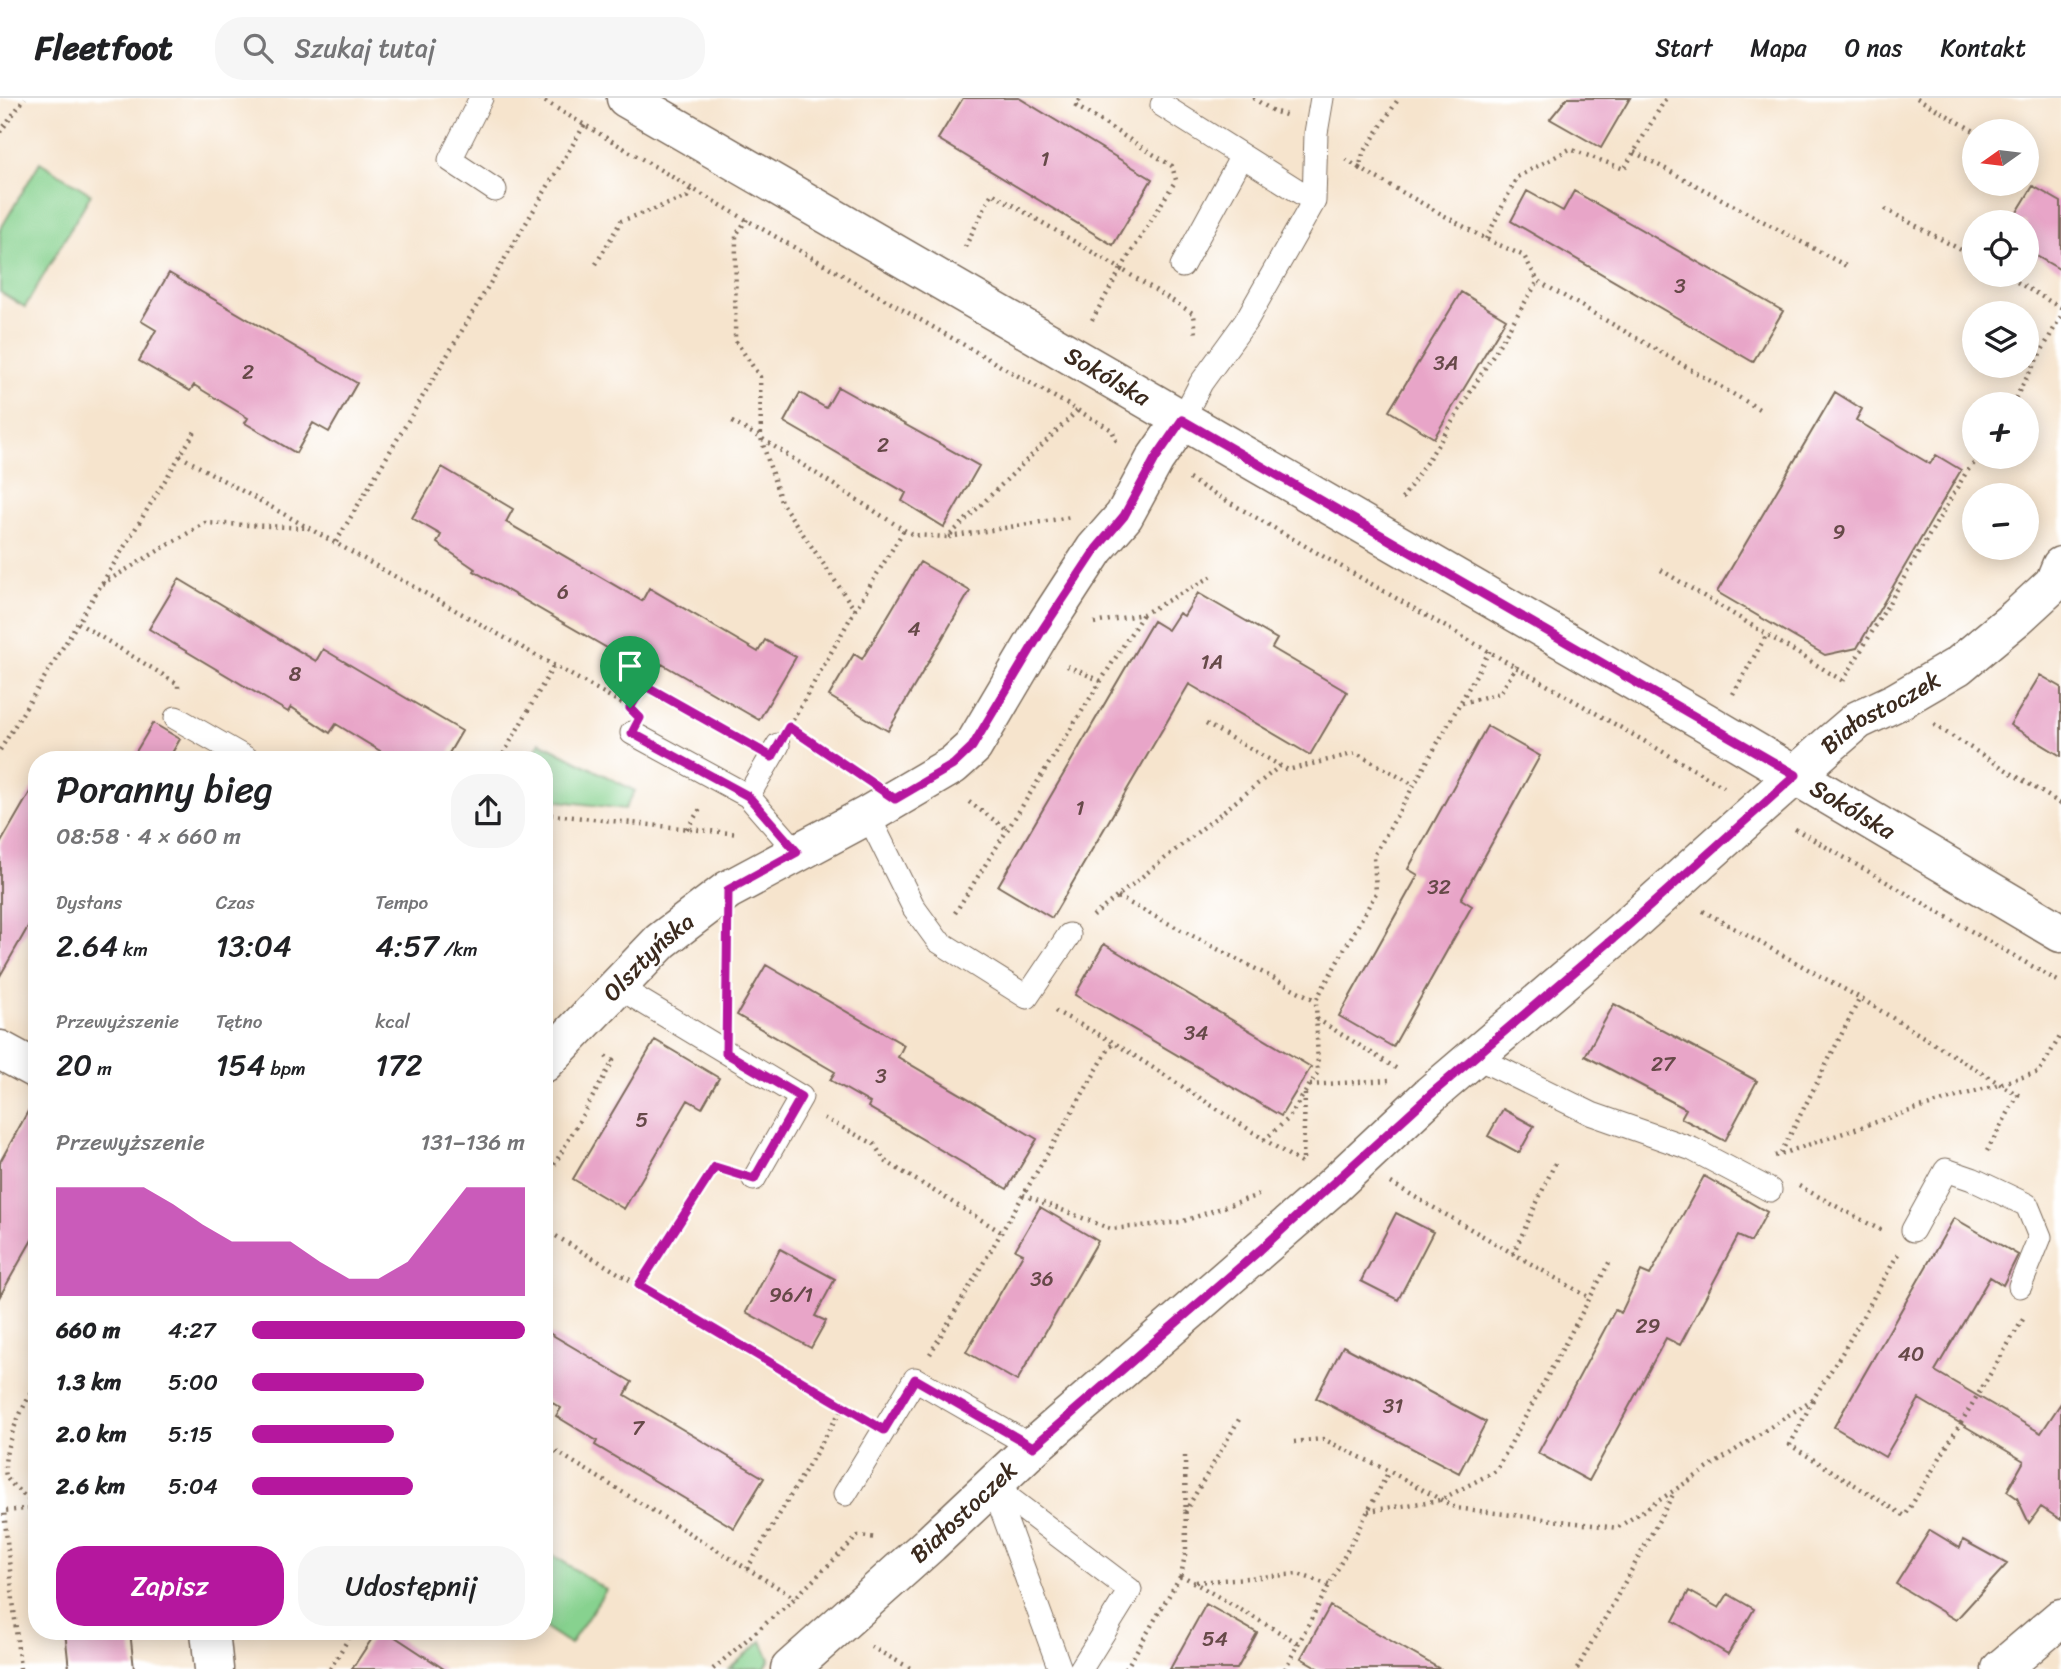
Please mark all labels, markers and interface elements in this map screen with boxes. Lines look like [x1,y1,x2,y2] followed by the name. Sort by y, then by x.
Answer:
[215,17,705,80] search box
[35,19,173,77] text: Fleetfoot
[295,25,436,71] text: Szukaj tutaj
[1655,27,1712,69] text: Start
[1750,27,1807,69] text: Mapa
[1845,27,1903,69] text: O nas
[1941,27,2026,69] text: Kontakt
[239,29,277,67] icon: search
[1962,119,2039,196] north arrow
[1962,119,2039,560] map controls
[1040,140,1050,178] house number: 1
[1962,210,2039,287] button: locate
[1674,267,1686,305] house number: 3
[1962,301,2039,378] button: layers
[1056,335,1159,418] street label: Sokólska
[1433,344,1459,382] house number: 3A
[242,353,254,391] house number: 2
[1962,392,2039,469] button: +
[877,426,889,464] house number: 2
[1962,483,2039,560] button: −
[1833,513,1846,551] house number: 9
[557,573,569,611] house number: 6
[907,610,921,648] house number: 4
[600,636,660,708] pin
[1201,643,1223,681] house number: 1A
[611,647,649,685] icon: arrive
[289,655,302,693] house number: 8
[1810,659,1949,765] street label: Białostoczek
[56,756,273,823] text: Poranny bieg
[1802,768,1904,852] street label: Sokólska
[451,774,525,848] button: share
[1075,789,1085,827] house number: 1
[56,816,241,857] text: 08:58 · 4 × 660 m
[1427,868,1451,906] house number: 32
[56,886,122,919] text: Dystans
[216,886,255,919] text: Czas
[375,886,428,919] text: Tempo
[592,901,704,1012] street label: Olsztyńska
[56,919,118,973] text: 2.64
[216,919,292,973] text: 13:04
[375,919,439,973] text: 4:57
[118,933,148,966] text: km
[439,933,478,966] text: /km
[56,1005,179,1038] text: Przewyższenie
[216,1005,262,1038] text: Tętno
[375,1005,410,1038] text: kcal
[1184,1014,1208,1052] house number: 34
[56,1038,92,1092] text: 20
[216,1038,266,1092] text: 154
[375,1038,423,1092] text: 172
[1651,1045,1677,1083] house number: 27
[92,1052,112,1085] text: m
[266,1052,306,1085] text: bpm
[875,1057,887,1095] house number: 3
[636,1101,649,1139] house number: 5
[56,1122,205,1163] text: Przewyższenie
[420,1122,525,1163] text: 131–136 m
[1030,1260,1054,1298] house number: 36
[769,1276,813,1314] house number: 96/1
[1635,1307,1661,1345] house number: 29
[56,1310,120,1351] text: 660 m
[168,1310,216,1351] text: 4:27
[1898,1335,1924,1373] house number: 40
[56,1362,121,1403] text: 1.3 km
[168,1362,218,1403] text: 5:00
[1383,1387,1403,1425] house number: 31
[632,1409,646,1447] house number: 7
[56,1414,127,1455] text: 2.0 km
[168,1414,213,1455] text: 5:15
[900,1450,1028,1574] street label: Białostoczek
[56,1466,125,1507] text: 2.6 km
[168,1466,218,1507] text: 5:04
[56,1546,284,1626] button: Zapisz
[298,1546,525,1626] button: Udostępnij
[1202,1620,1228,1658] house number: 54

